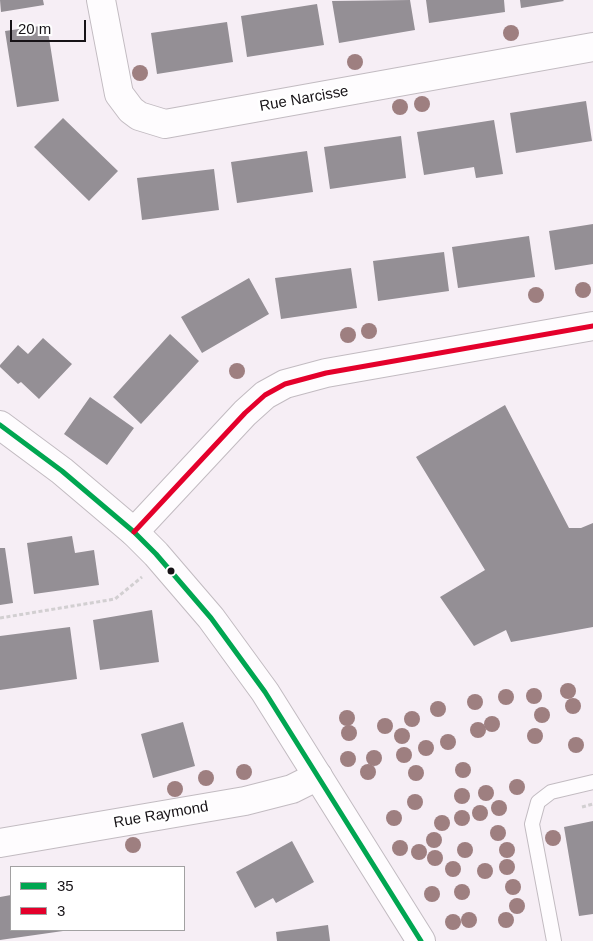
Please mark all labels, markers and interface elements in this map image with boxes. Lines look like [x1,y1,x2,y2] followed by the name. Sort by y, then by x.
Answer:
[12,10,89,42] scale bar
[18,20,51,37] text: 20 m
[258,82,350,116] street label: Rue Narcisse
[166,566,176,576] unlabelled marker
[112,798,210,832] street label: Rue Raymond
[10,866,185,931] legend
[57,877,74,894] text: 35
[57,902,65,919] text: 3

